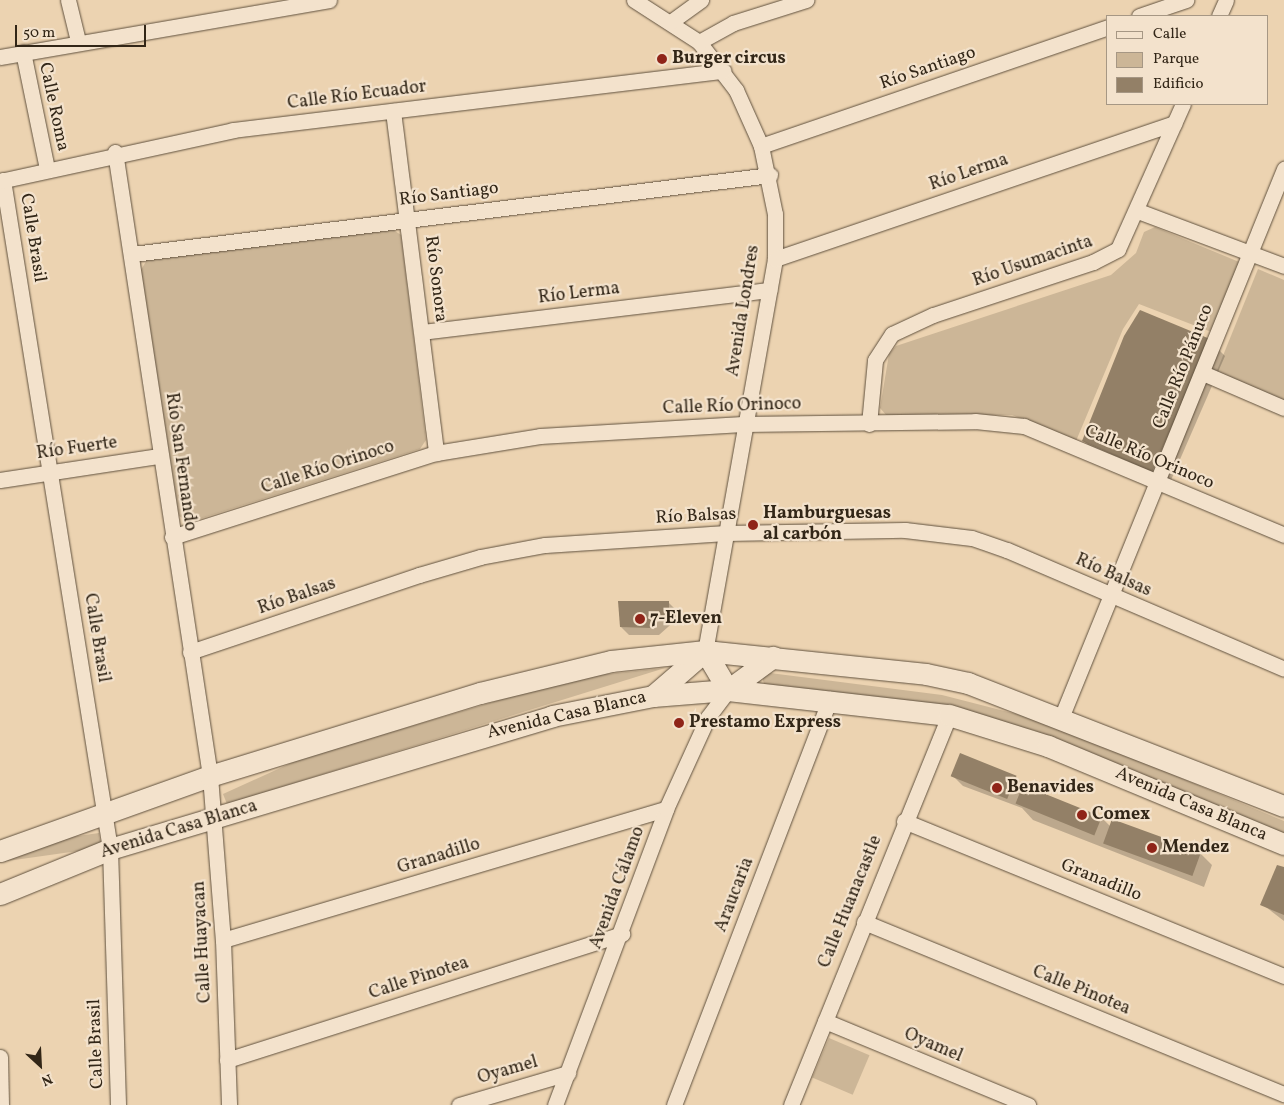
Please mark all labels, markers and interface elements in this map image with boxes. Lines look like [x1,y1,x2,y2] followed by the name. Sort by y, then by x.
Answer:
[18,15,149,47] scale bar
[1106,15,1269,105] legend
[23,23,55,44] text: 50 m
[1153,24,1186,45] text: Calle
[877,43,979,95] street label: Río Santiago
[672,48,786,70] place label: Burger circus
[1153,49,1199,70] text: Parque
[656,53,668,65] marker: Burger circus
[33,61,73,153] street label: Calle Roma
[1153,74,1204,95] text: Edificio
[286,77,428,115] street label: Calle Río Ecuador
[927,149,1011,197] street label: Río Lerma
[398,178,500,212] street label: Río Santiago
[14,192,50,284] street label: Calle Brasil
[970,231,1096,293] street label: Río Usumacinta
[419,234,451,324] street label: Río Sonora
[723,244,765,378] street label: Avenida Londres
[537,278,621,310] street label: Río Lerma
[1149,302,1219,432] street label: Calle Río Pánuco
[160,391,200,533] street label: Río San Fernando
[662,394,802,420] street label: Calle Río Orinoco
[1081,421,1217,495] street label: Calle Río Orinoco
[35,433,119,465] street label: Río Fuerte
[259,436,397,500] street label: Calle Río Orinoco
[655,504,737,530] street label: Río Balsas
[763,504,891,546] place label: Hamburguesas al carbón
[747,519,759,531] marker: Hamburguesas al carbón
[1072,550,1154,602] street label: Río Balsas
[255,574,339,620] street label: Río Balsas
[78,592,114,684] street label: Calle Brasil
[650,608,722,630] place label: 7-Eleven
[634,613,646,625] marker: 7-Eleven
[485,687,649,745] street label: Avenida Casa Blanca
[689,712,841,734] place label: Prestamo Express
[673,717,685,729] marker: Prestamo Express
[1112,763,1270,847] street label: Avenida Casa Blanca
[1007,777,1094,799] place label: Benavides
[991,782,1003,794] marker: Benavides
[98,796,260,864] street label: Avenida Casa Blanca
[1092,804,1150,826] place label: Comex
[1076,809,1088,821] marker: Comex
[586,824,650,952] street label: Avenida Cálamo
[815,833,887,971] street label: Calle Huanacastle
[395,834,483,880] street label: Granadillo
[1162,837,1229,859] place label: Mendez
[1146,842,1158,854] marker: Mendez
[711,855,759,935] street label: Araucaria
[1057,855,1145,907] street label: Granadillo
[189,880,217,1004] street label: Calle Huayacan
[366,953,472,1005] street label: Calle Pinotea
[1029,962,1133,1020] street label: Calle Pinotea
[85,999,109,1089] street label: Calle Brasil
[900,1024,966,1068] street label: Oyamel
[15,1040,65,1090] north arrow
[475,1052,541,1090] street label: Oyamel
[38,1068,55,1090] text: N

